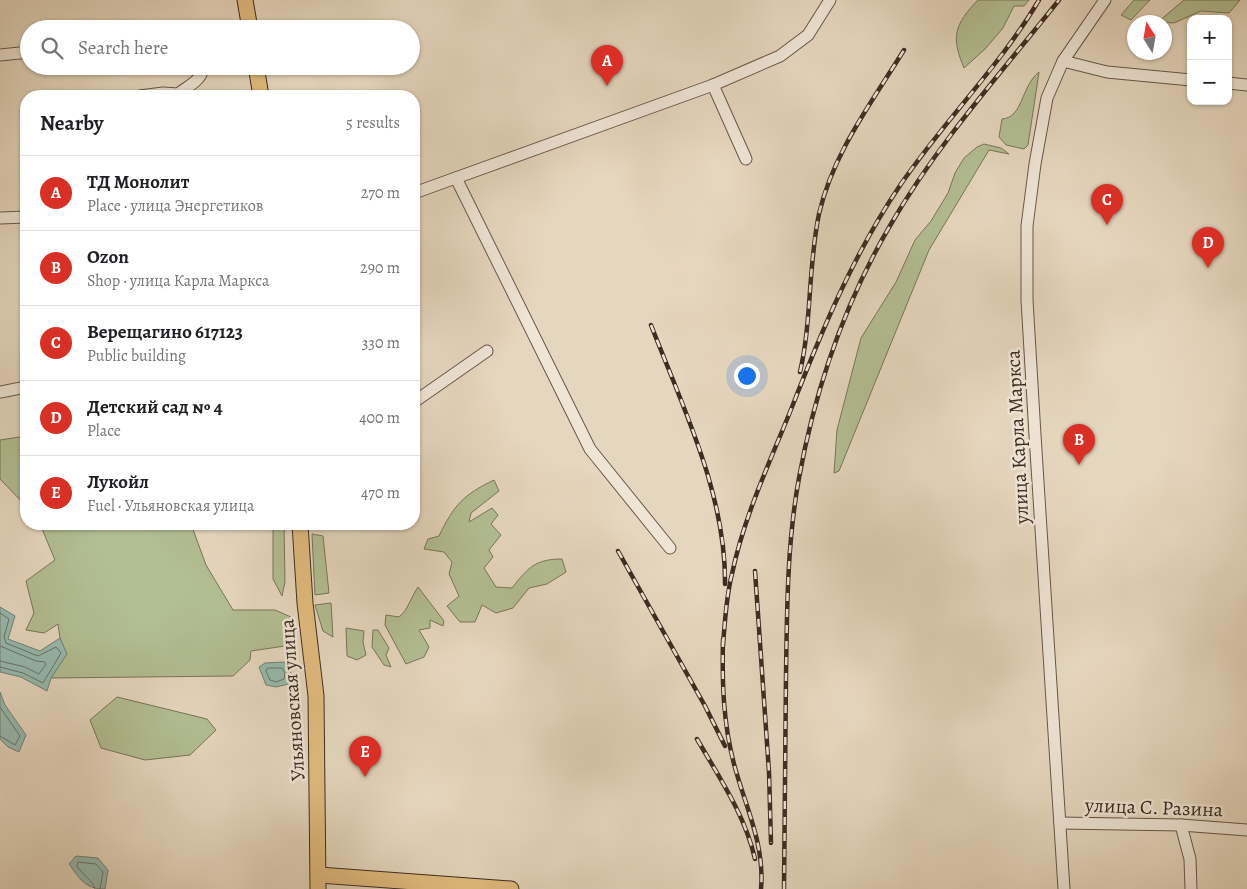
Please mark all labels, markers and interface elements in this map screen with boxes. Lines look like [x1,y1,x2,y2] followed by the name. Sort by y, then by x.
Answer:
[1127,15,1172,60] north arrow
[1187,15,1232,105] map controls
[1187,15,1232,60] button: +
[20,20,420,75] search box
[38,34,66,62] icon: search
[78,35,168,61] text: Search here
[591,45,623,86] pin: A
[1187,60,1232,105] button: −
[40,109,103,137] text: Nearby
[346,112,400,134] text: 5 results
[87,169,189,195] text: ТД Монолит
[51,182,61,204] text: A
[361,182,400,204] text: 270 m
[1091,184,1123,225] pin: C
[87,195,263,217] text: Place · улица Энергетиков
[1192,227,1224,268] pin: D
[87,244,129,270] text: Ozon
[51,257,61,279] text: B
[360,257,400,279] text: 290 m
[87,270,269,292] text: Shop · улица Карла Маркса
[87,319,243,345] text: Верещагино 617123
[51,332,61,354] text: C
[362,332,400,354] text: 330 m
[87,345,186,367] text: Public building
[999,348,1036,526] street label: улица Карла Маркса
[734,363,760,389] your location
[87,394,223,420] text: Детский сад № 4
[50,407,62,429] text: D
[359,407,400,429] text: 400 m
[87,420,121,442] text: Place
[1063,424,1095,465] pin: B
[87,469,149,495] text: Лукойл
[51,482,61,504] text: E
[361,482,400,504] text: 470 m
[87,495,254,517] text: Fuel · Ульяновская улица
[273,617,312,782] street label: Ульяновская улица
[349,736,381,777] pin: E
[1083,792,1224,823] street label: улица С. Разина

